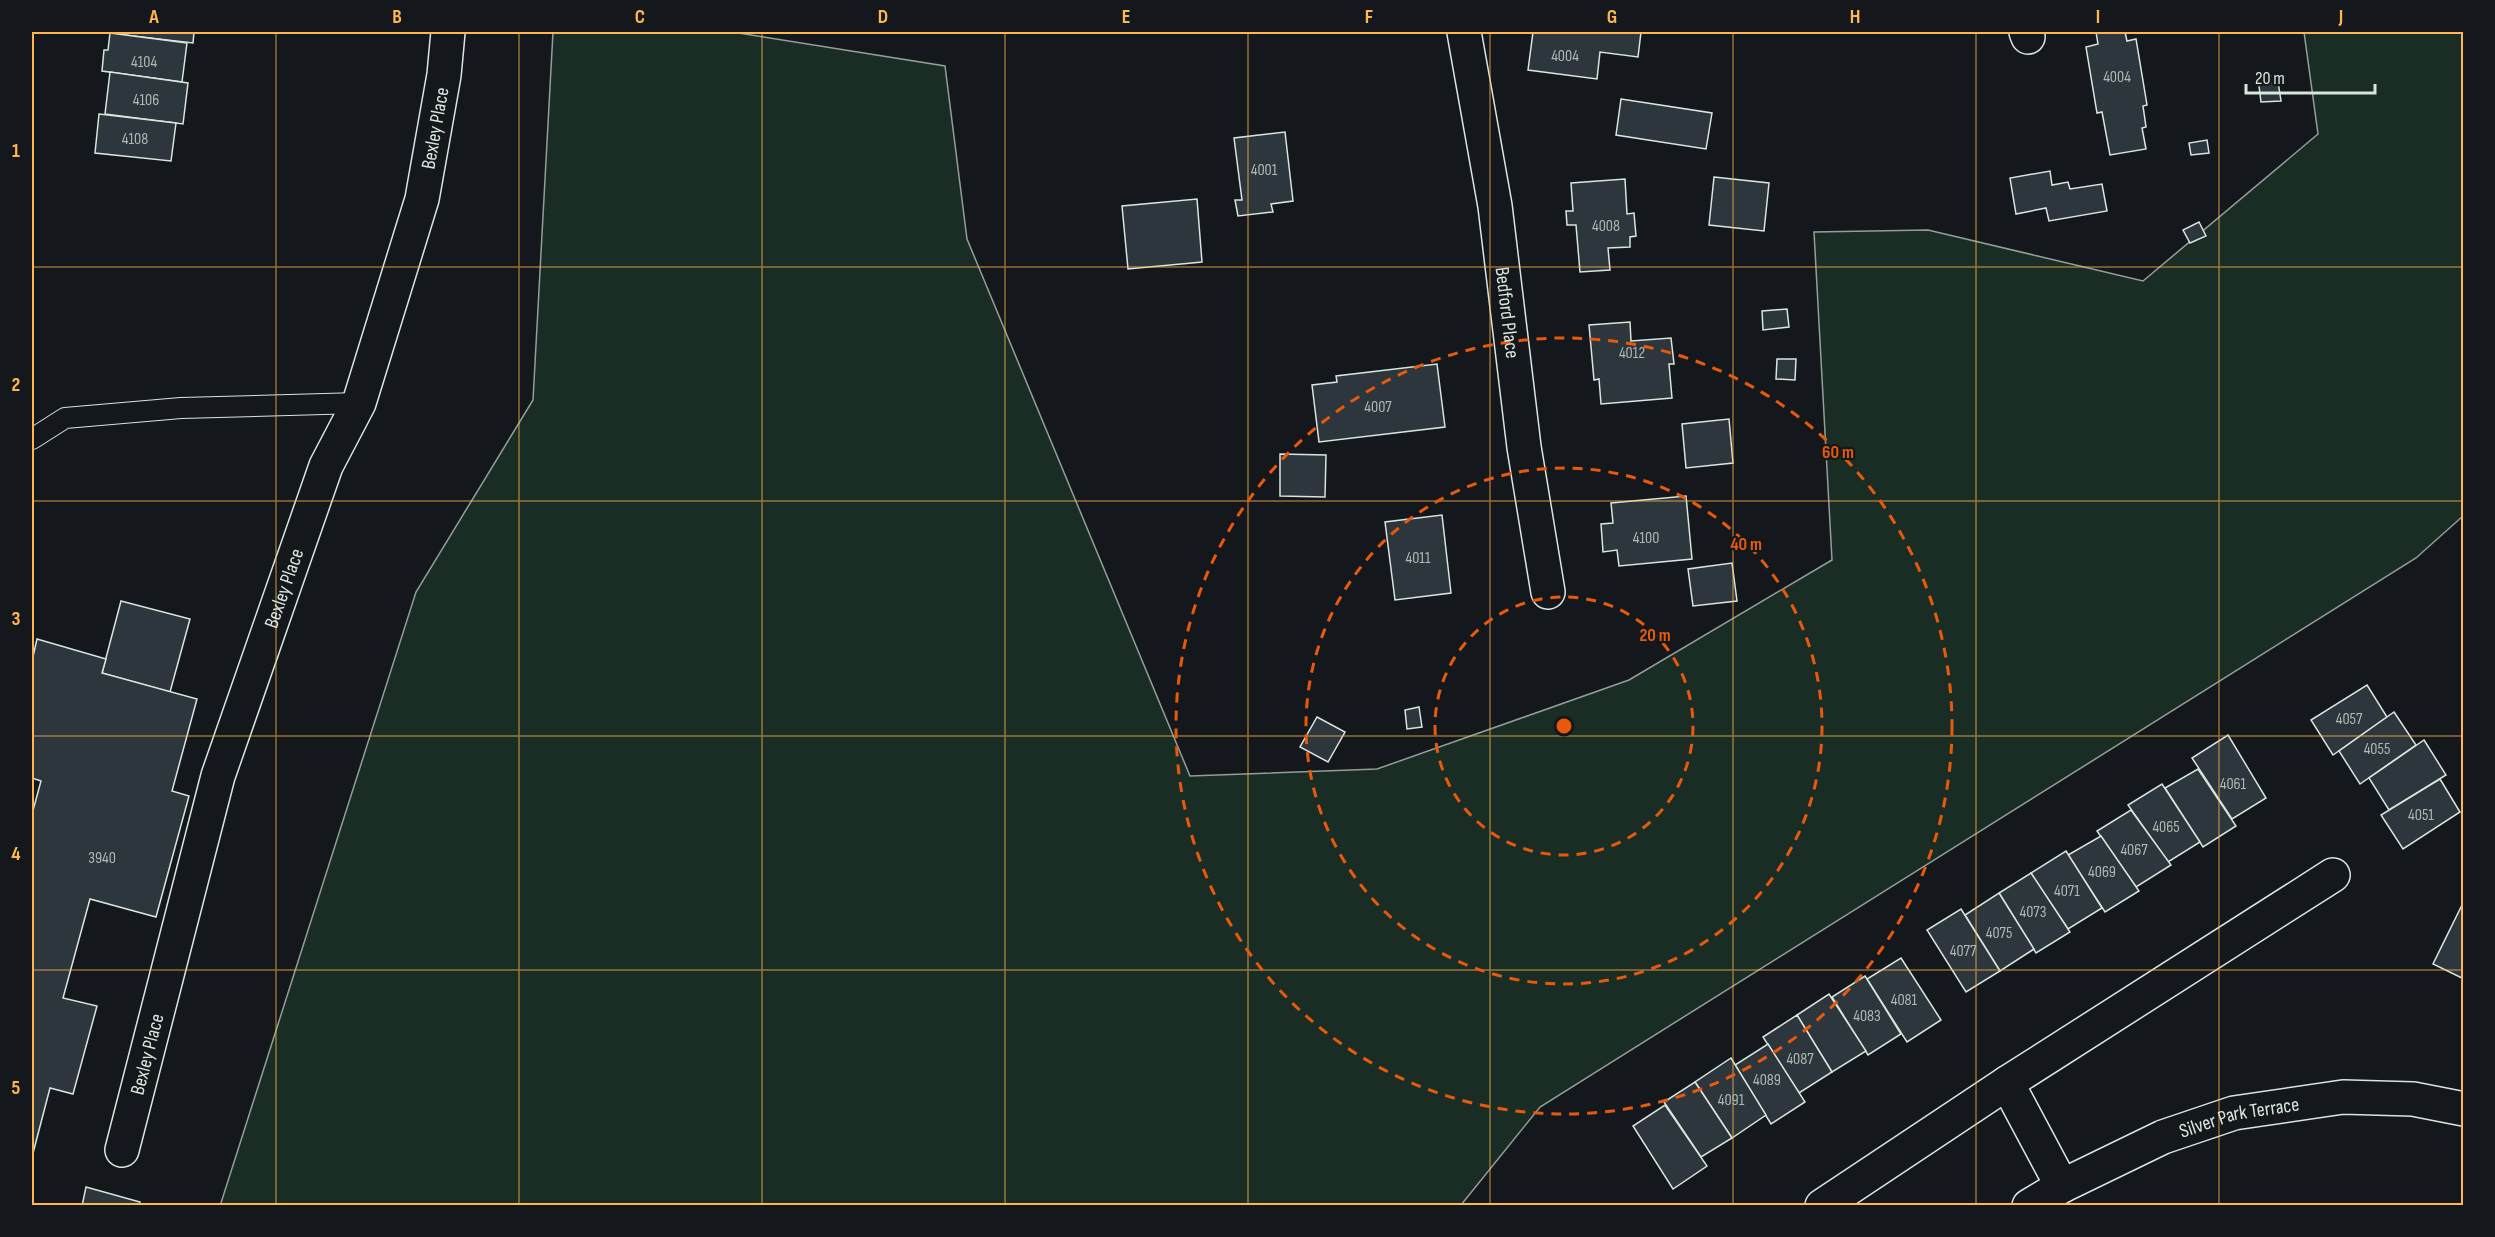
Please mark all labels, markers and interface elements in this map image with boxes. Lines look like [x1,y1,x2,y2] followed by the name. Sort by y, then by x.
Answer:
[148,5,159,29] text: A
[392,5,402,29] text: B
[635,5,645,29] text: C
[878,5,888,29] text: D
[1122,5,1130,29] text: E
[1365,5,1373,29] text: F
[1607,5,1617,29] text: G
[1850,5,1860,29] text: H
[2096,5,2100,29] text: I
[2338,5,2343,29] text: J
[1551,47,1579,66] house number: 4004
[131,53,157,72] house number: 4104
[2246,57,2375,95] scale bar
[2103,68,2131,87] house number: 4004
[2255,68,2285,89] text: 20 m
[417,85,455,171] street label: Bexley Place
[133,91,159,110] house number: 4106
[122,130,148,149] house number: 4108
[12,139,20,163] text: 1
[1251,161,1278,180] house number: 4001
[1592,217,1620,236] house number: 4008
[1489,266,1524,360] street label: Bedford Place
[1619,344,1645,363] house number: 4012
[12,373,20,397] text: 2
[1364,398,1392,417] house number: 4007
[1822,442,1854,463] text: 60 m
[1633,529,1659,548] house number: 4100
[1730,534,1762,555] text: 40 m
[259,546,309,632] street label: Bexley Place
[1405,549,1431,568] house number: 4011
[12,607,21,631] text: 3
[1639,625,1671,646] text: 20 m
[2336,710,2363,729] house number: 4057
[1554,716,1574,736] centre of rings
[2364,740,2390,759] house number: 4055
[2220,775,2247,794] house number: 4061
[2408,806,2434,825] house number: 4051
[2152,818,2180,837] house number: 4065
[2120,841,2148,860] house number: 4067
[11,842,21,866] text: 4
[88,849,116,868] house number: 3940
[2088,863,2116,882] house number: 4069
[2054,882,2080,901] house number: 4071
[2020,903,2046,922] house number: 4073
[1986,924,2012,943] house number: 4075
[1950,942,1977,961] house number: 4077
[1891,991,1918,1010] house number: 4081
[1853,1007,1881,1026] house number: 4083
[126,1011,169,1097] street label: Bexley Place
[1786,1050,1814,1069] house number: 4087
[1753,1071,1781,1090] house number: 4089
[12,1076,21,1100] text: 5
[1718,1091,1745,1110] house number: 4091
[2176,1093,2301,1144] street label: Silver Park Terrace

